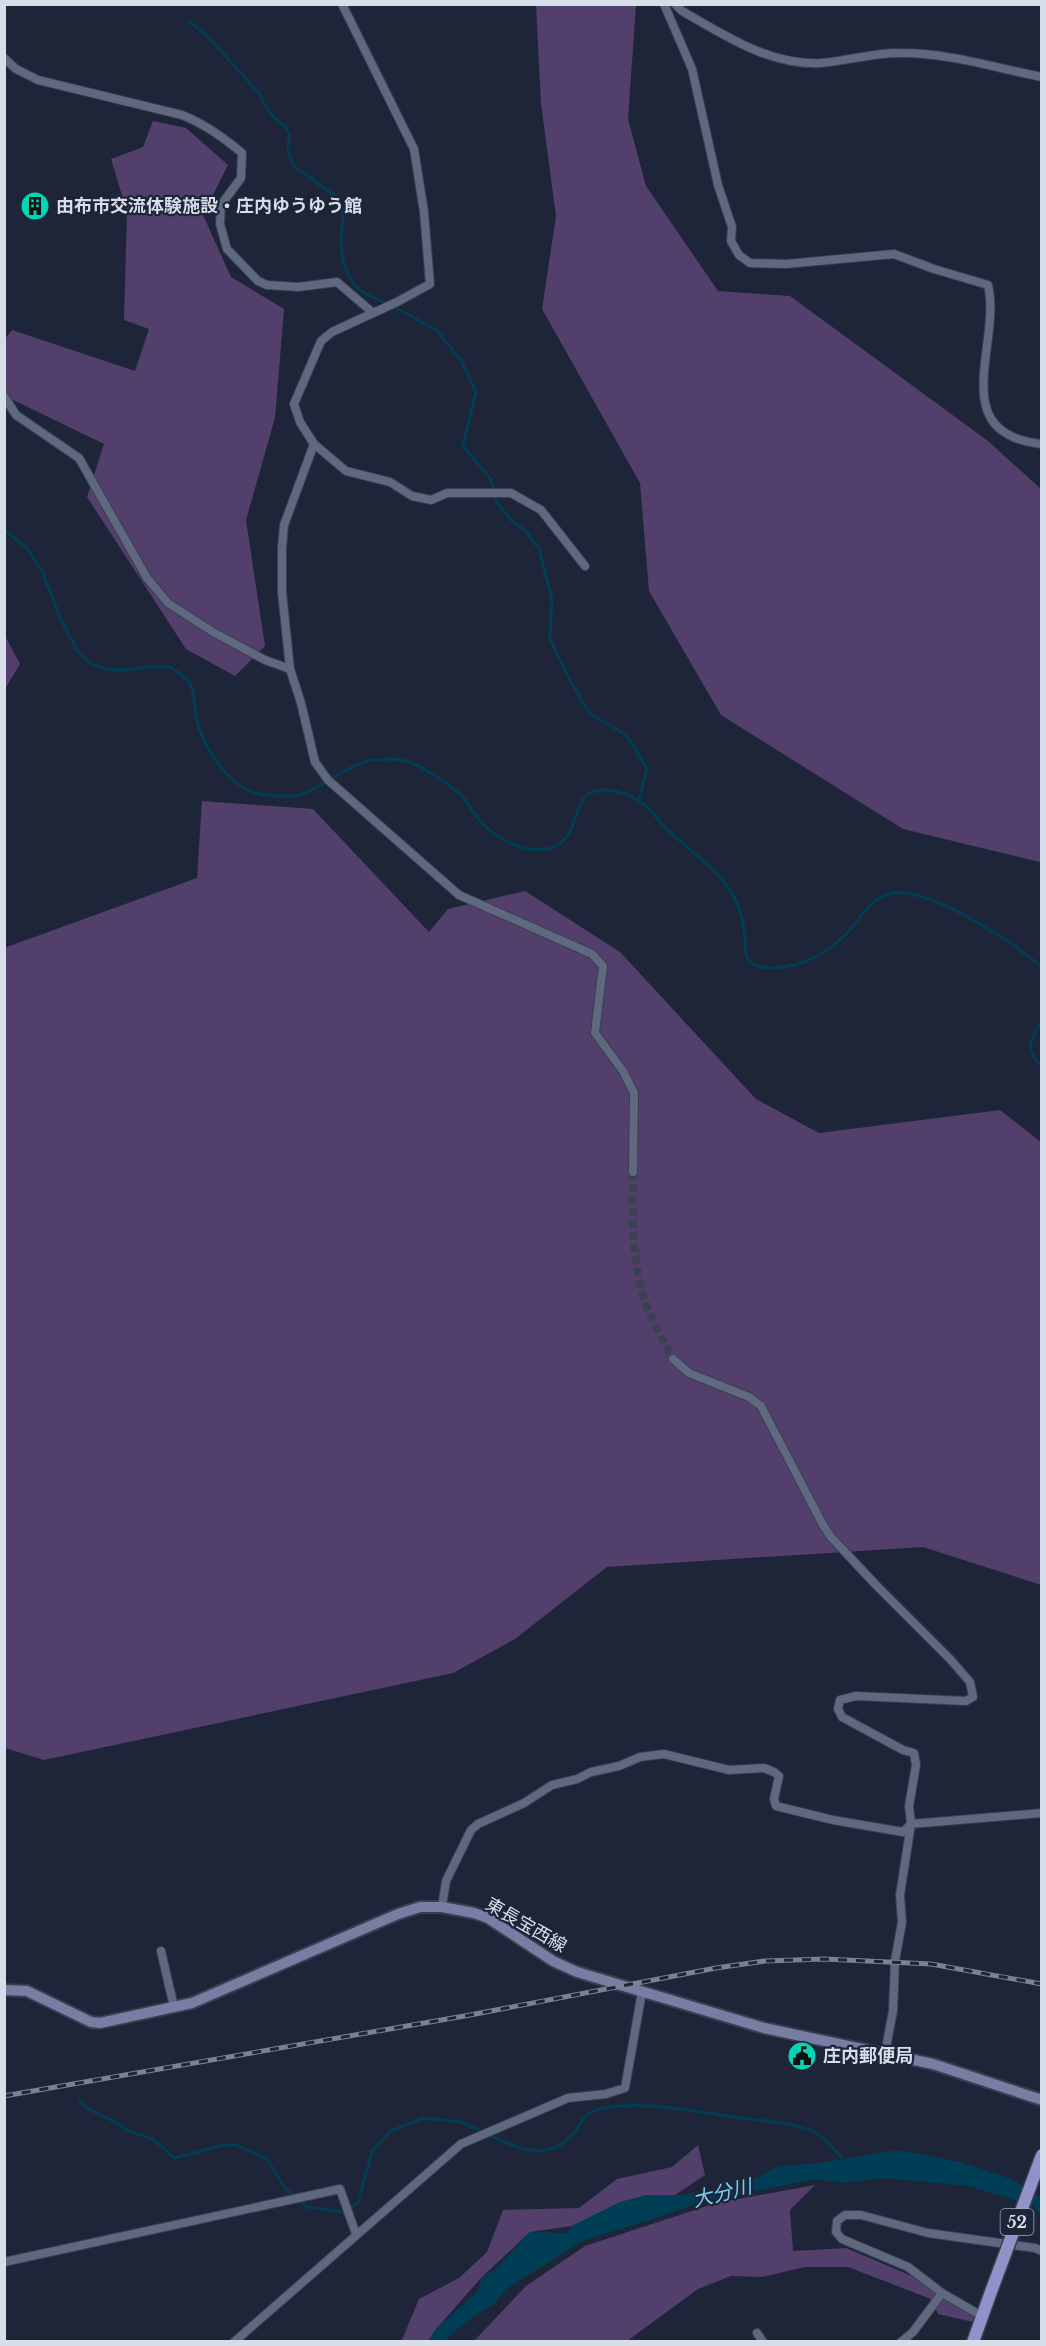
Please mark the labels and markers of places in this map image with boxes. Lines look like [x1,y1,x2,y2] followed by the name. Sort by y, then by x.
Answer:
[19,190,51,222] building icon: 由布市交流体験施設・庄内ゆうゆう館
[56,195,362,217] place label: 由布市交流体験施設・庄内ゆうゆう館
[786,2040,818,2072] public building icon: 庄内郵便局
[823,2045,913,2067] place label: 庄内郵便局

